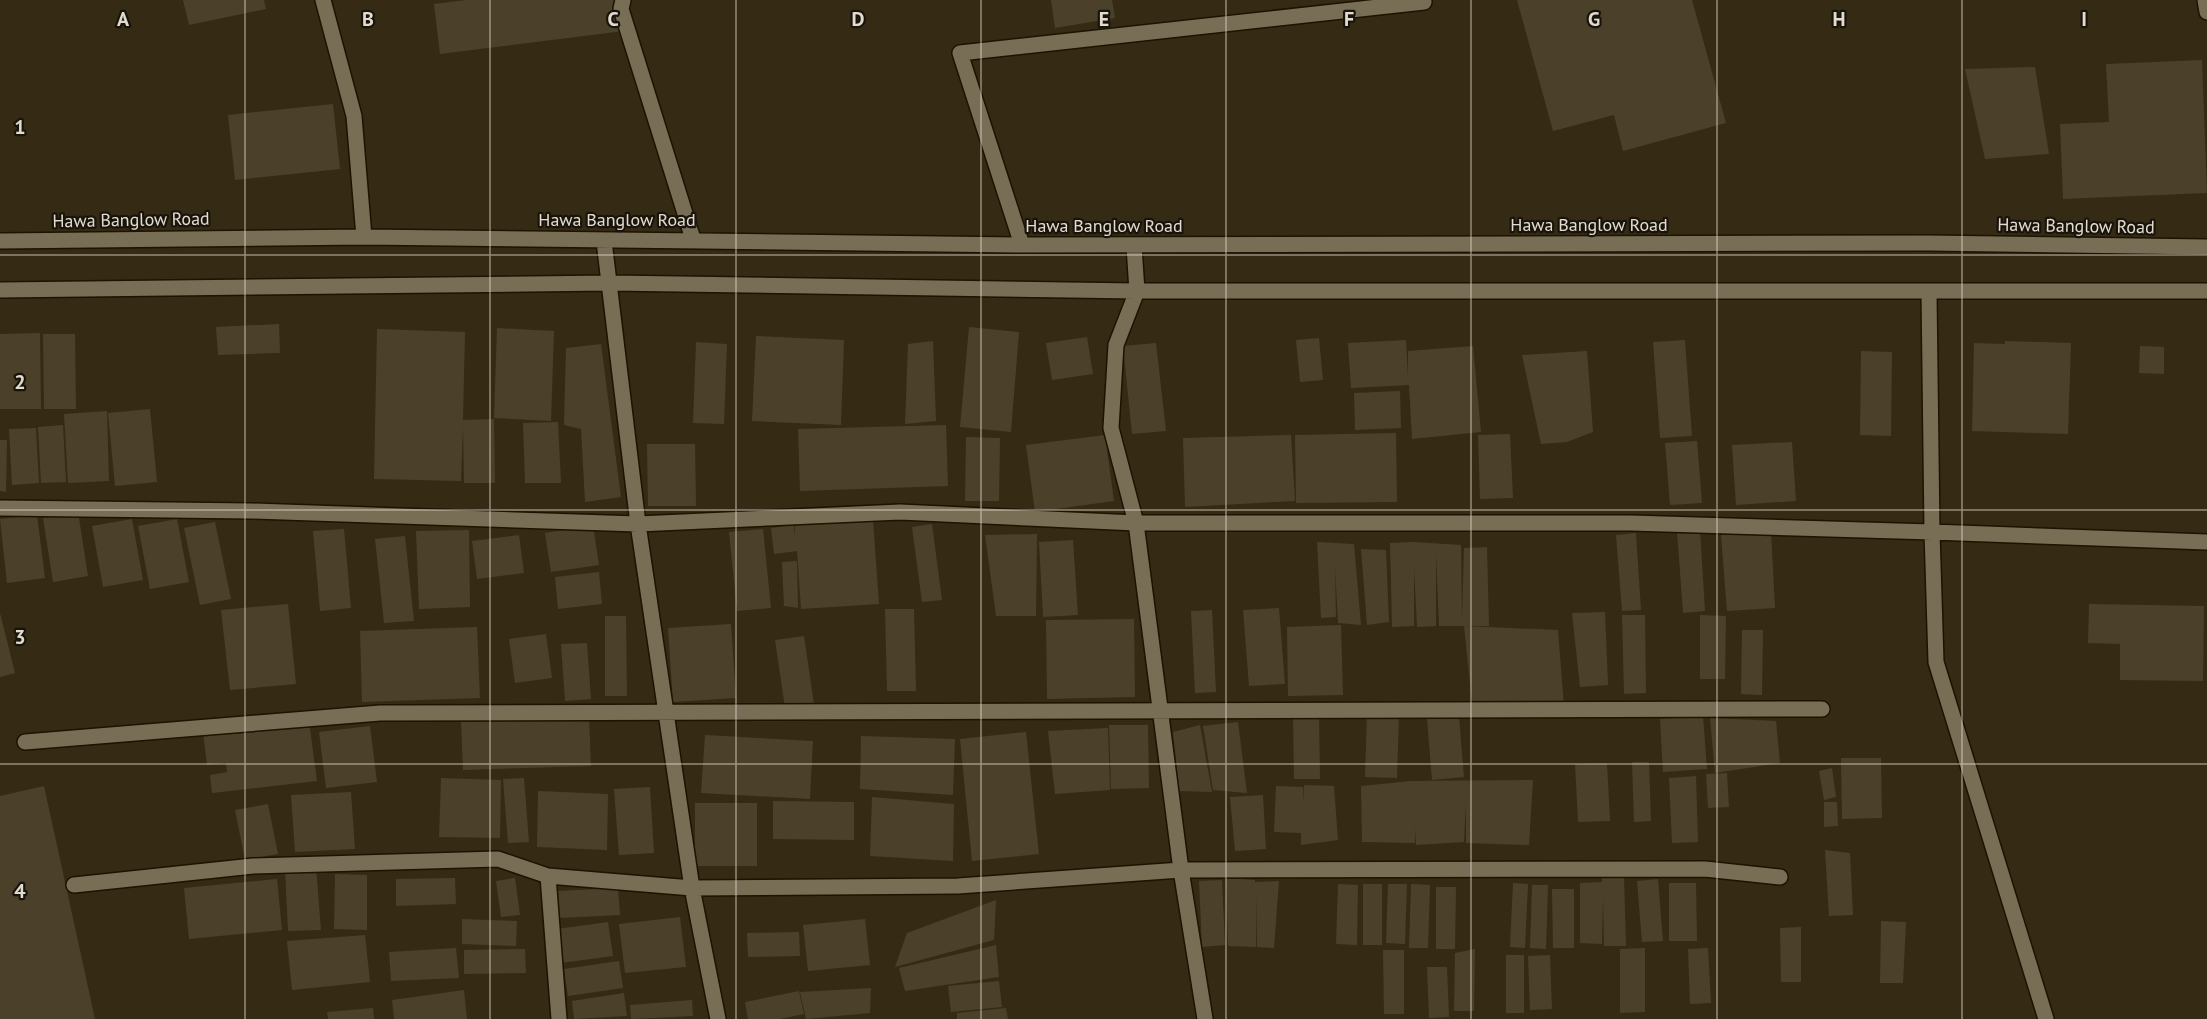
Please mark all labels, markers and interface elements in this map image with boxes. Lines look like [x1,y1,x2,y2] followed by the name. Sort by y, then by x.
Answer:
[117,6,130,32] text: A
[362,6,374,32] text: B
[607,6,619,32] text: C
[852,6,865,32] text: D
[1099,6,1109,32] text: E
[1344,6,1354,32] text: F
[1588,6,1600,32] text: G
[1832,6,1846,32] text: H
[2081,6,2087,32] text: I
[14,114,26,140] text: 1
[52,207,210,232] street label: Hawa Banglow Road
[538,208,696,231] street label: Hawa Banglow Road
[1510,213,1668,236] street label: Hawa Banglow Road
[1997,213,2155,238] street label: Hawa Banglow Road
[1025,214,1183,237] street label: Hawa Banglow Road
[14,369,26,395] text: 2
[14,624,26,650] text: 3
[14,878,26,904] text: 4

